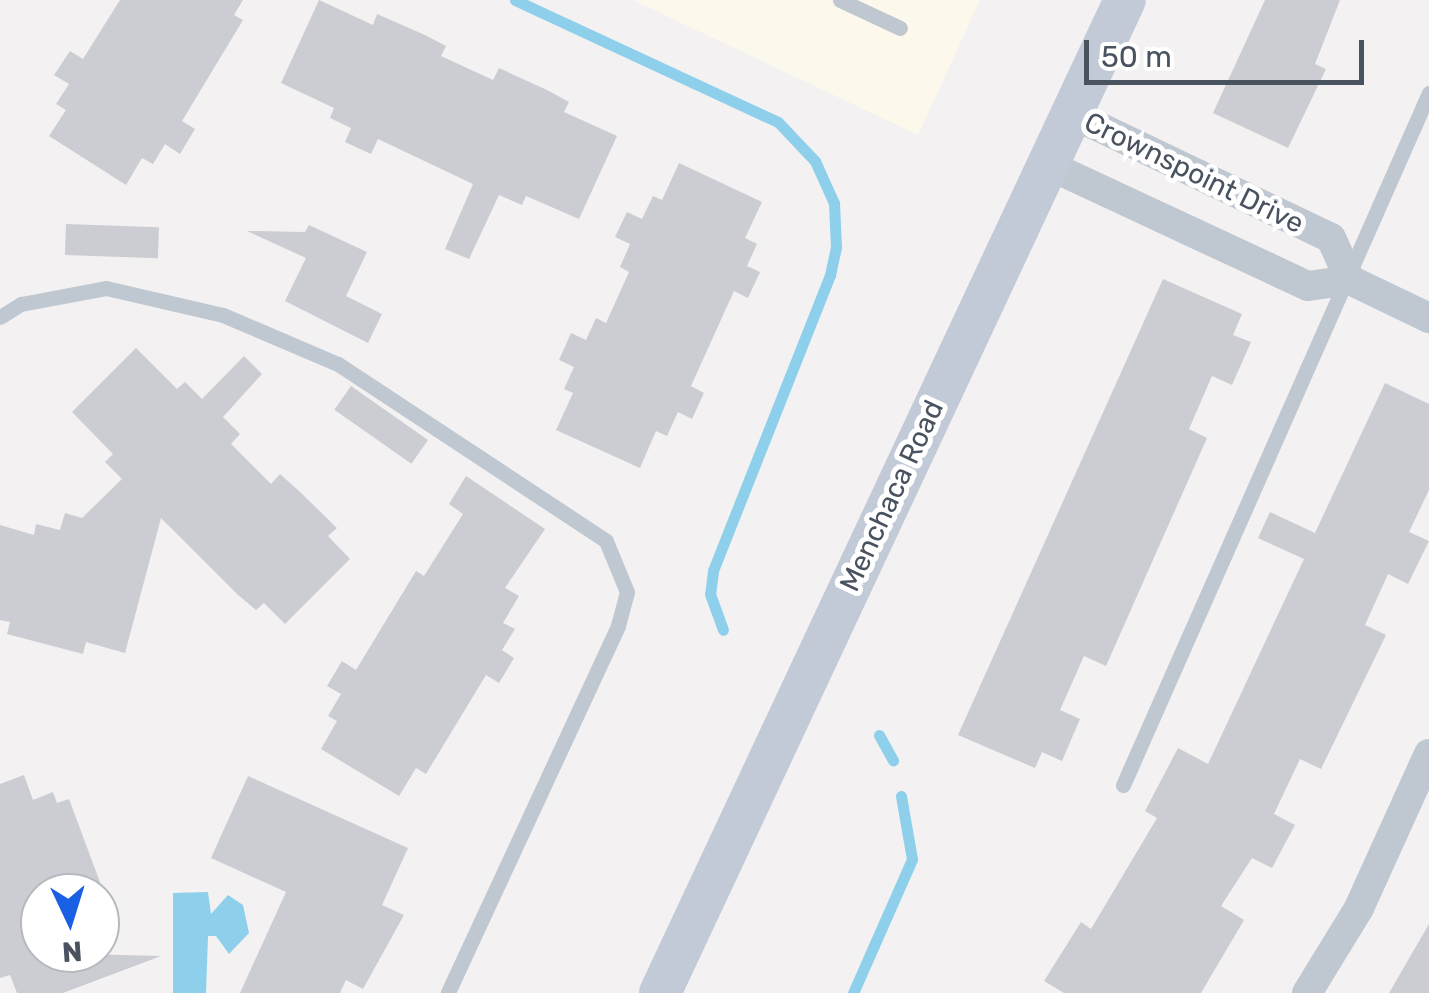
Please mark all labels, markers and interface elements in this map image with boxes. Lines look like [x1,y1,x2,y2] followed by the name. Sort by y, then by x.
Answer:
[1089,20,1369,82] scale bar
[1101,39,1172,75] text: 50 m
[1079,105,1309,241] street label: Crownspoint Drive
[833,395,951,597] street label: Menchaca Road
[20,873,120,973] north arrow
[61,934,83,969] text: N

